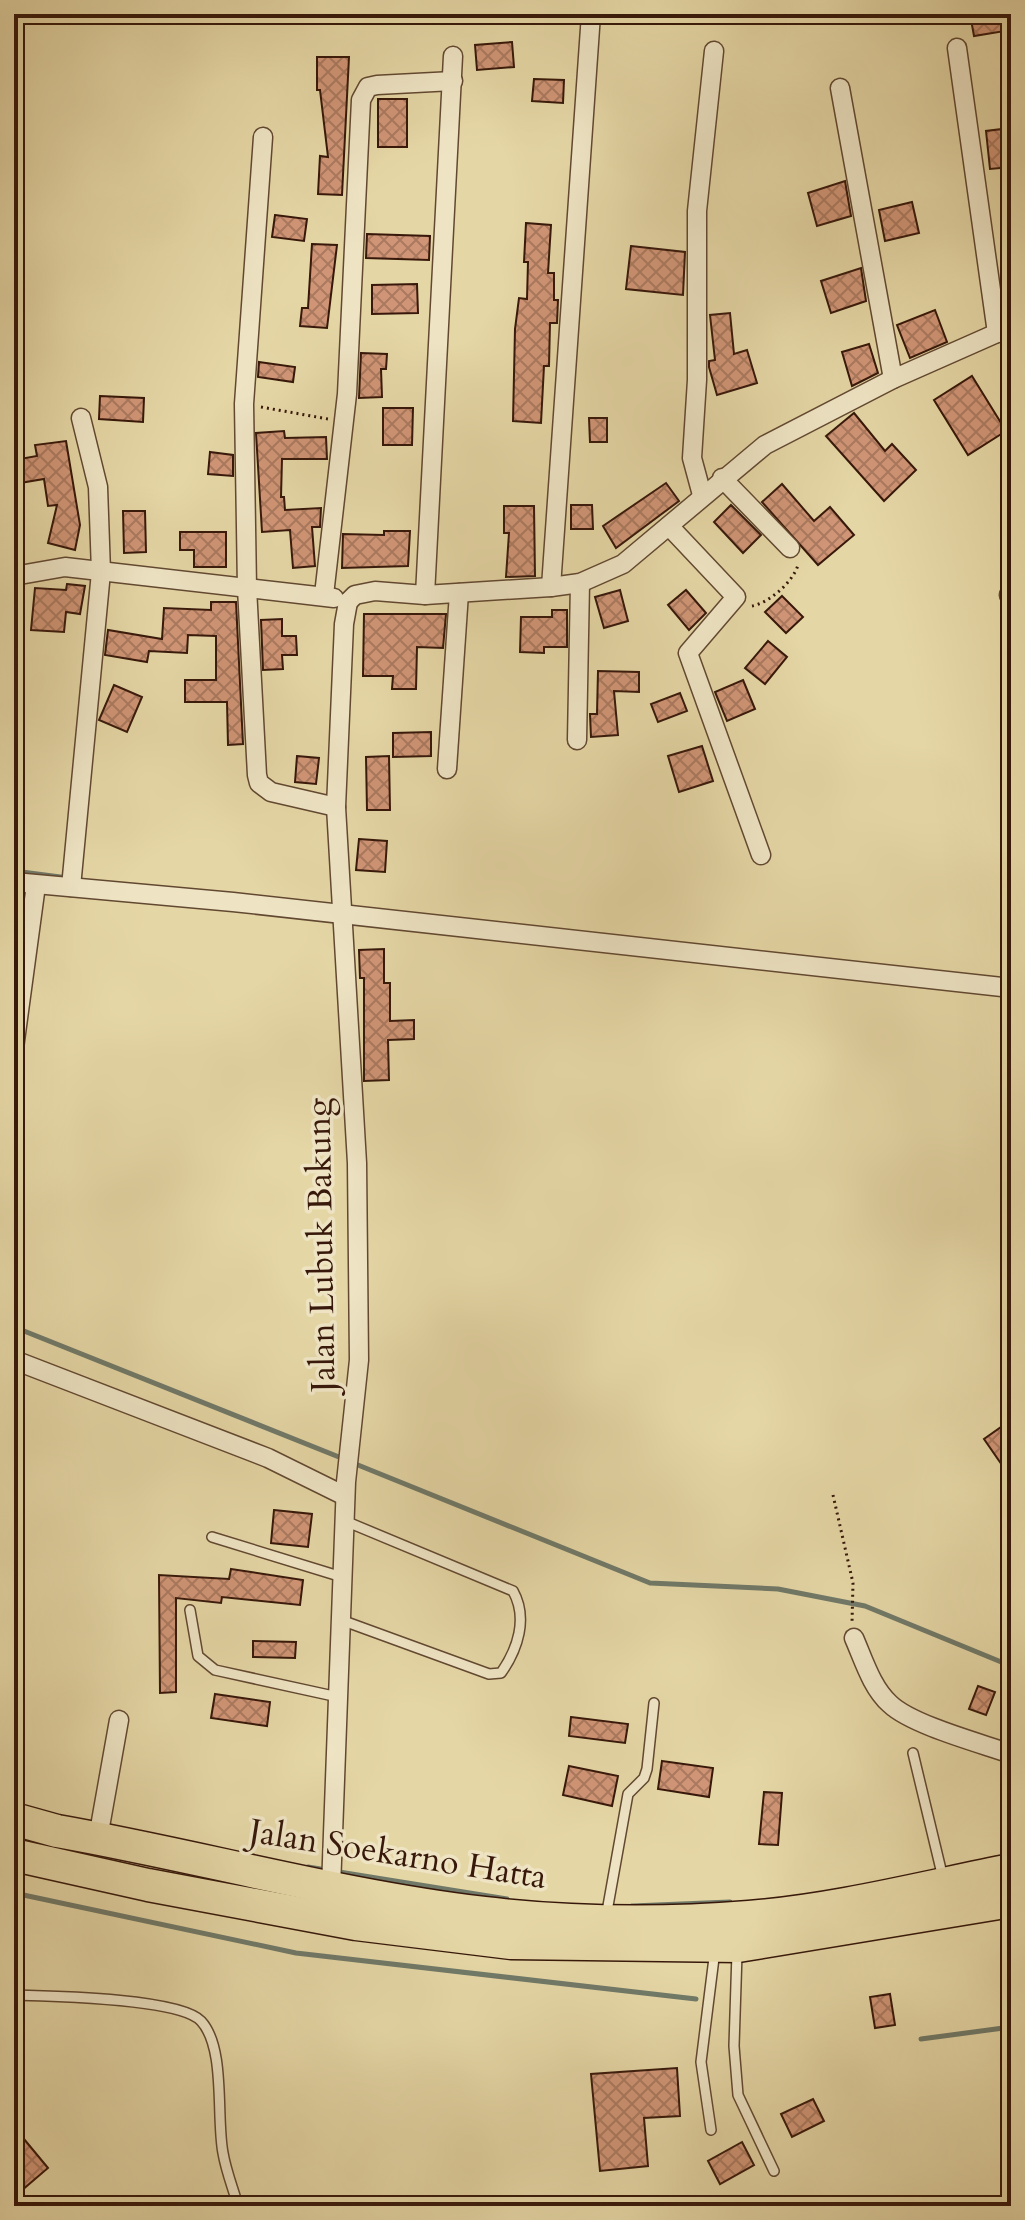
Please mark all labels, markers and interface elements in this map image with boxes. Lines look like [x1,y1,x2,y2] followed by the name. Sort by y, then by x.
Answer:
[295,1097,347,1398] street label: Jalan Lubuk Bakung
[241,1807,550,1900] street label: Jalan Soekarno Hatta

